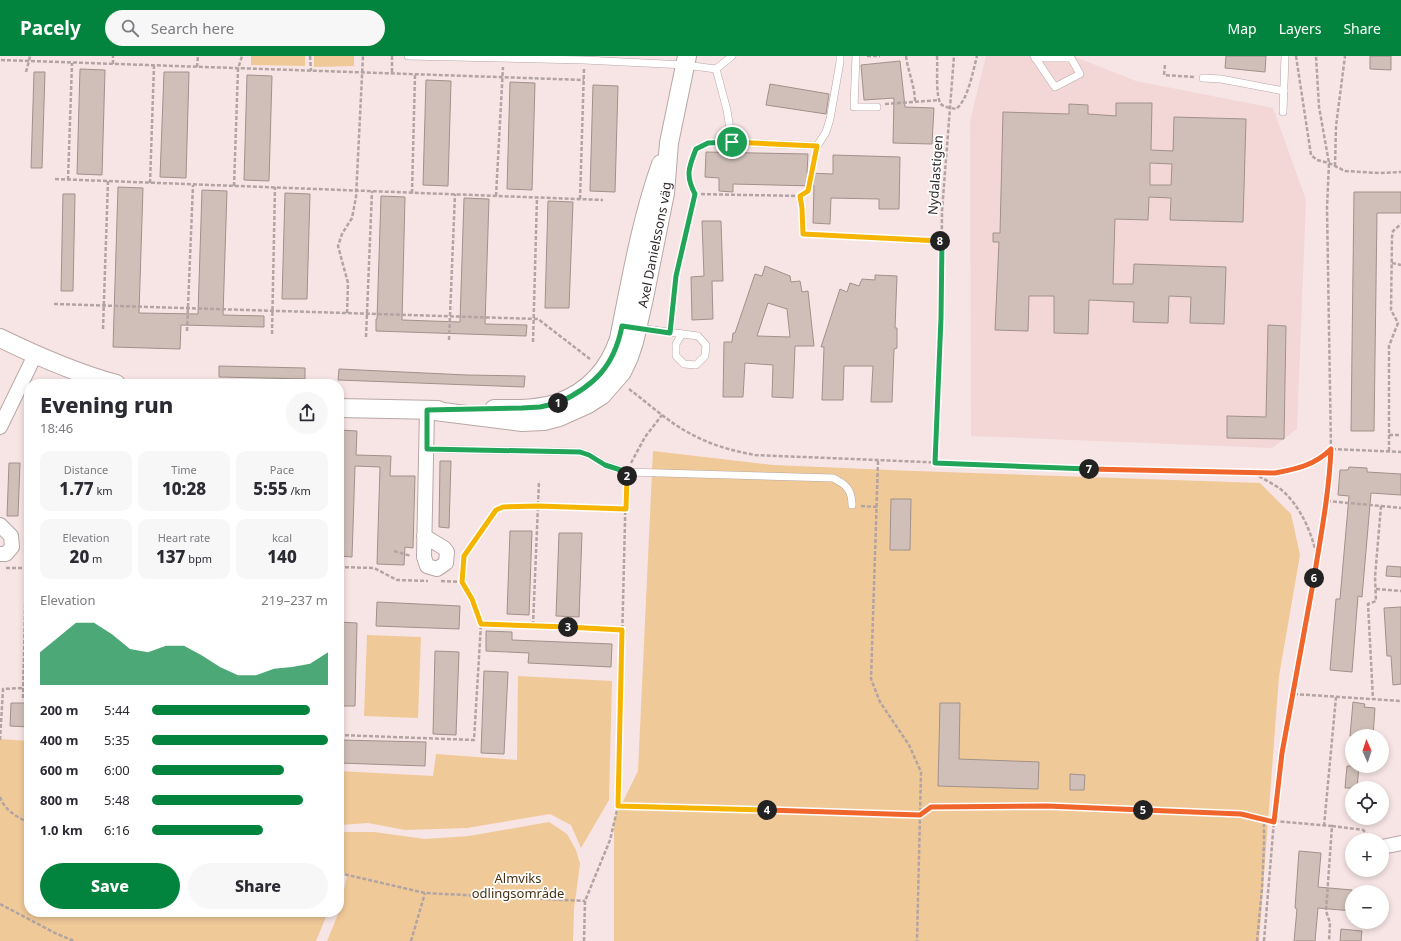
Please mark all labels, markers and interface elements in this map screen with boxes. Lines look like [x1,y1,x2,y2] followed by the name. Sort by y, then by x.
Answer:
[105,10,385,46] search box
[20,15,81,41] text: Pacely
[119,17,141,39] icon: search
[151,18,234,38] text: Search here
[1228,19,1257,38] text: Map
[1279,19,1321,38] text: Layers
[1343,19,1381,38] text: Share
[715,125,749,159] pin
[721,131,743,153] icon: arrive
[923,134,947,216] street label: Nydalastigen
[633,181,675,309] street label: Axel Danielssons väg
[930,231,950,251] pin: 8
[937,233,943,248] text: 8
[40,389,173,419] text: Evening run
[286,392,328,434] button: share
[548,393,568,413] pin: 1
[555,395,561,410] text: 1
[40,419,73,437] text: 18:46
[1079,459,1099,479] pin: 7
[1086,461,1092,476] text: 7
[64,462,108,477] text: Distance
[171,462,197,477] text: Time
[270,462,294,477] text: Pace
[617,466,637,486] pin: 2
[624,468,630,483] text: 2
[59,477,94,500] text: 1.77
[162,477,206,500] text: 10:28
[253,477,288,500] text: 5:55
[94,483,113,498] text: km
[288,483,311,498] text: /km
[63,530,109,545] text: Elevation
[158,530,210,545] text: Heart rate
[272,530,292,545] text: kcal
[70,545,89,568] text: 20
[156,545,185,568] text: 137
[267,545,297,568] text: 140
[89,551,102,566] text: m
[185,551,212,566] text: bpm
[1304,568,1324,588] pin: 6
[1311,570,1317,585] text: 6
[40,591,96,609] text: Elevation
[261,591,328,609] text: 219–237 m
[558,617,578,637] pin: 3
[565,619,571,634] text: 3
[40,701,78,719] text: 200 m
[104,701,130,719] text: 5:44
[1345,729,1389,773] north arrow
[1345,729,1389,929] map controls
[40,731,78,749] text: 400 m
[104,731,130,749] text: 5:35
[40,761,78,779] text: 600 m
[104,761,130,779] text: 6:00
[1345,781,1389,825] button: locate
[40,791,78,809] text: 800 m
[104,791,130,809] text: 5:48
[757,800,777,820] pin: 4
[1133,800,1153,820] pin: 5
[764,802,770,817] text: 4
[1140,802,1146,817] text: 5
[40,821,83,839] text: 1.0 km
[104,821,130,839] text: 6:16
[1345,833,1389,877] button: +
[40,863,180,909] button: Save
[188,863,328,909] button: Share
[472,869,564,902] park label: Almviks odlingsområde
[1345,885,1389,929] button: −

